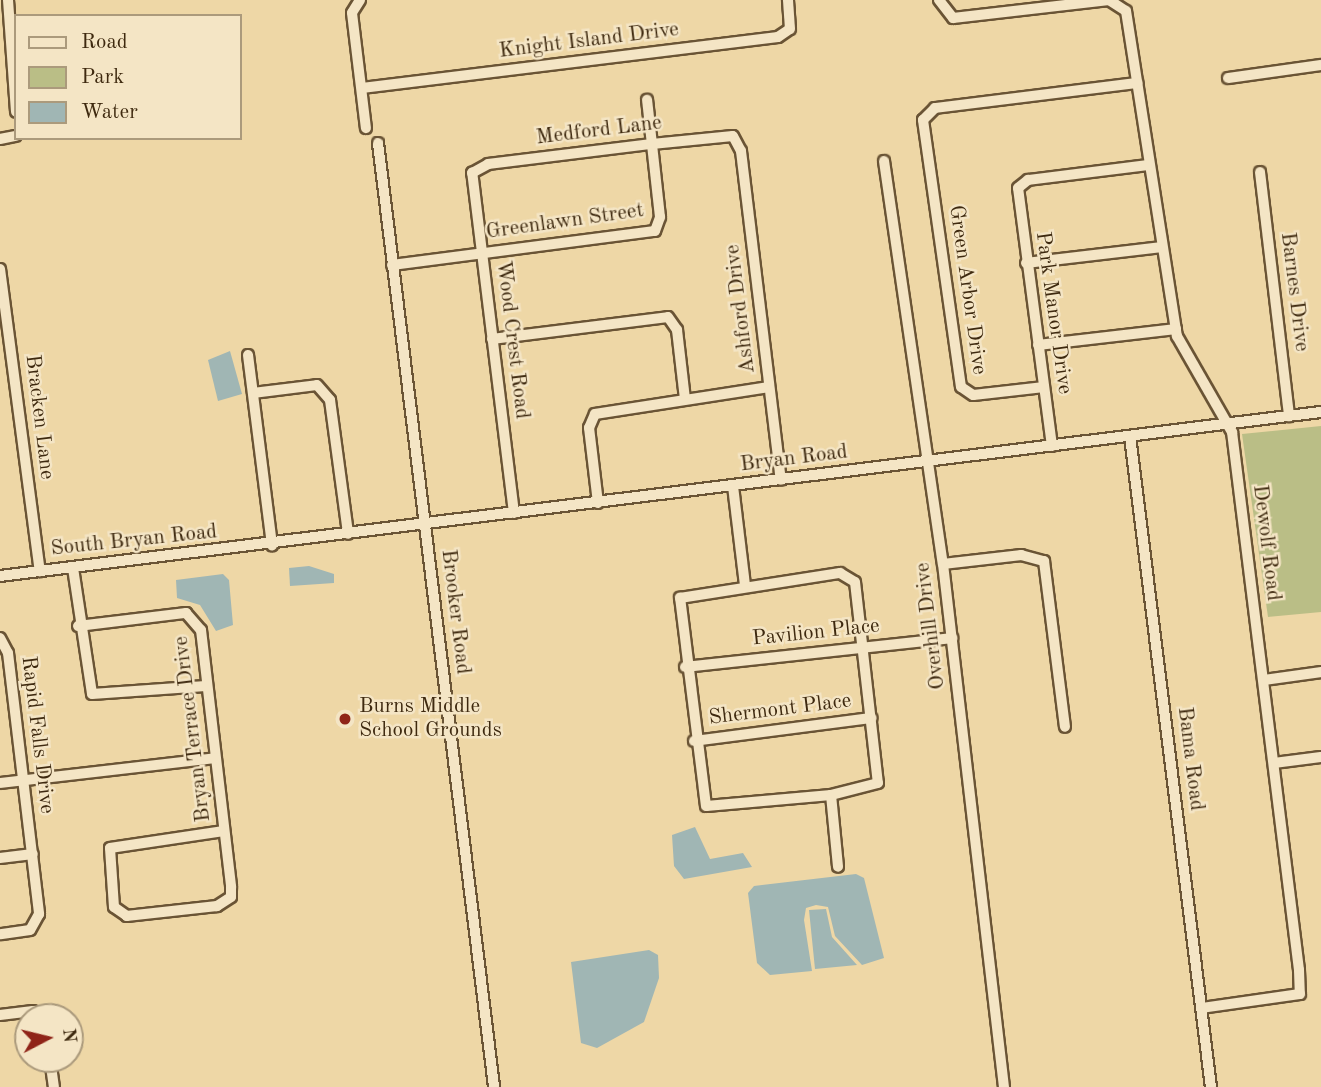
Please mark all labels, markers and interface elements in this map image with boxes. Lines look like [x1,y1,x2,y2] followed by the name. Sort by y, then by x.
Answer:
[14,14,242,140] legend
[498,17,680,65] street label: Knight Island Drive
[81,32,128,53] text: Road
[81,67,124,88] text: Park
[81,102,138,123] text: Water
[535,111,663,151] street label: Medford Lane
[484,198,646,246] street label: Greenlawn Street
[943,204,991,376] street label: Green Arbor Drive
[1029,230,1077,396] street label: Park Manor Drive
[1274,231,1314,353] street label: Barnes Drive
[721,243,761,375] street label: Ashford Drive
[490,259,534,421] street label: Wood Crest Road
[19,353,59,481] street label: Bracken Lane
[739,440,849,478] street label: Bryan Road
[1246,483,1286,603] street label: Dewolf Road
[50,520,218,562] street label: South Bryan Road
[435,548,475,676] street label: Brooker Road
[911,561,951,691] street label: Overhill Drive
[751,614,881,652] street label: Pavilion Place
[169,635,217,823] street label: Bryan Terrace Drive
[15,655,59,815] street label: Rapid Falls Drive
[707,689,853,731] street label: Shermont Place
[359,694,502,744] place label: Burns Middle School Grounds
[1171,706,1209,812] street label: Bama Road
[337,711,353,727] marker: Burns Middle School Grounds
[14,1003,84,1073] north arrow
[58,1027,79,1044] text: N

